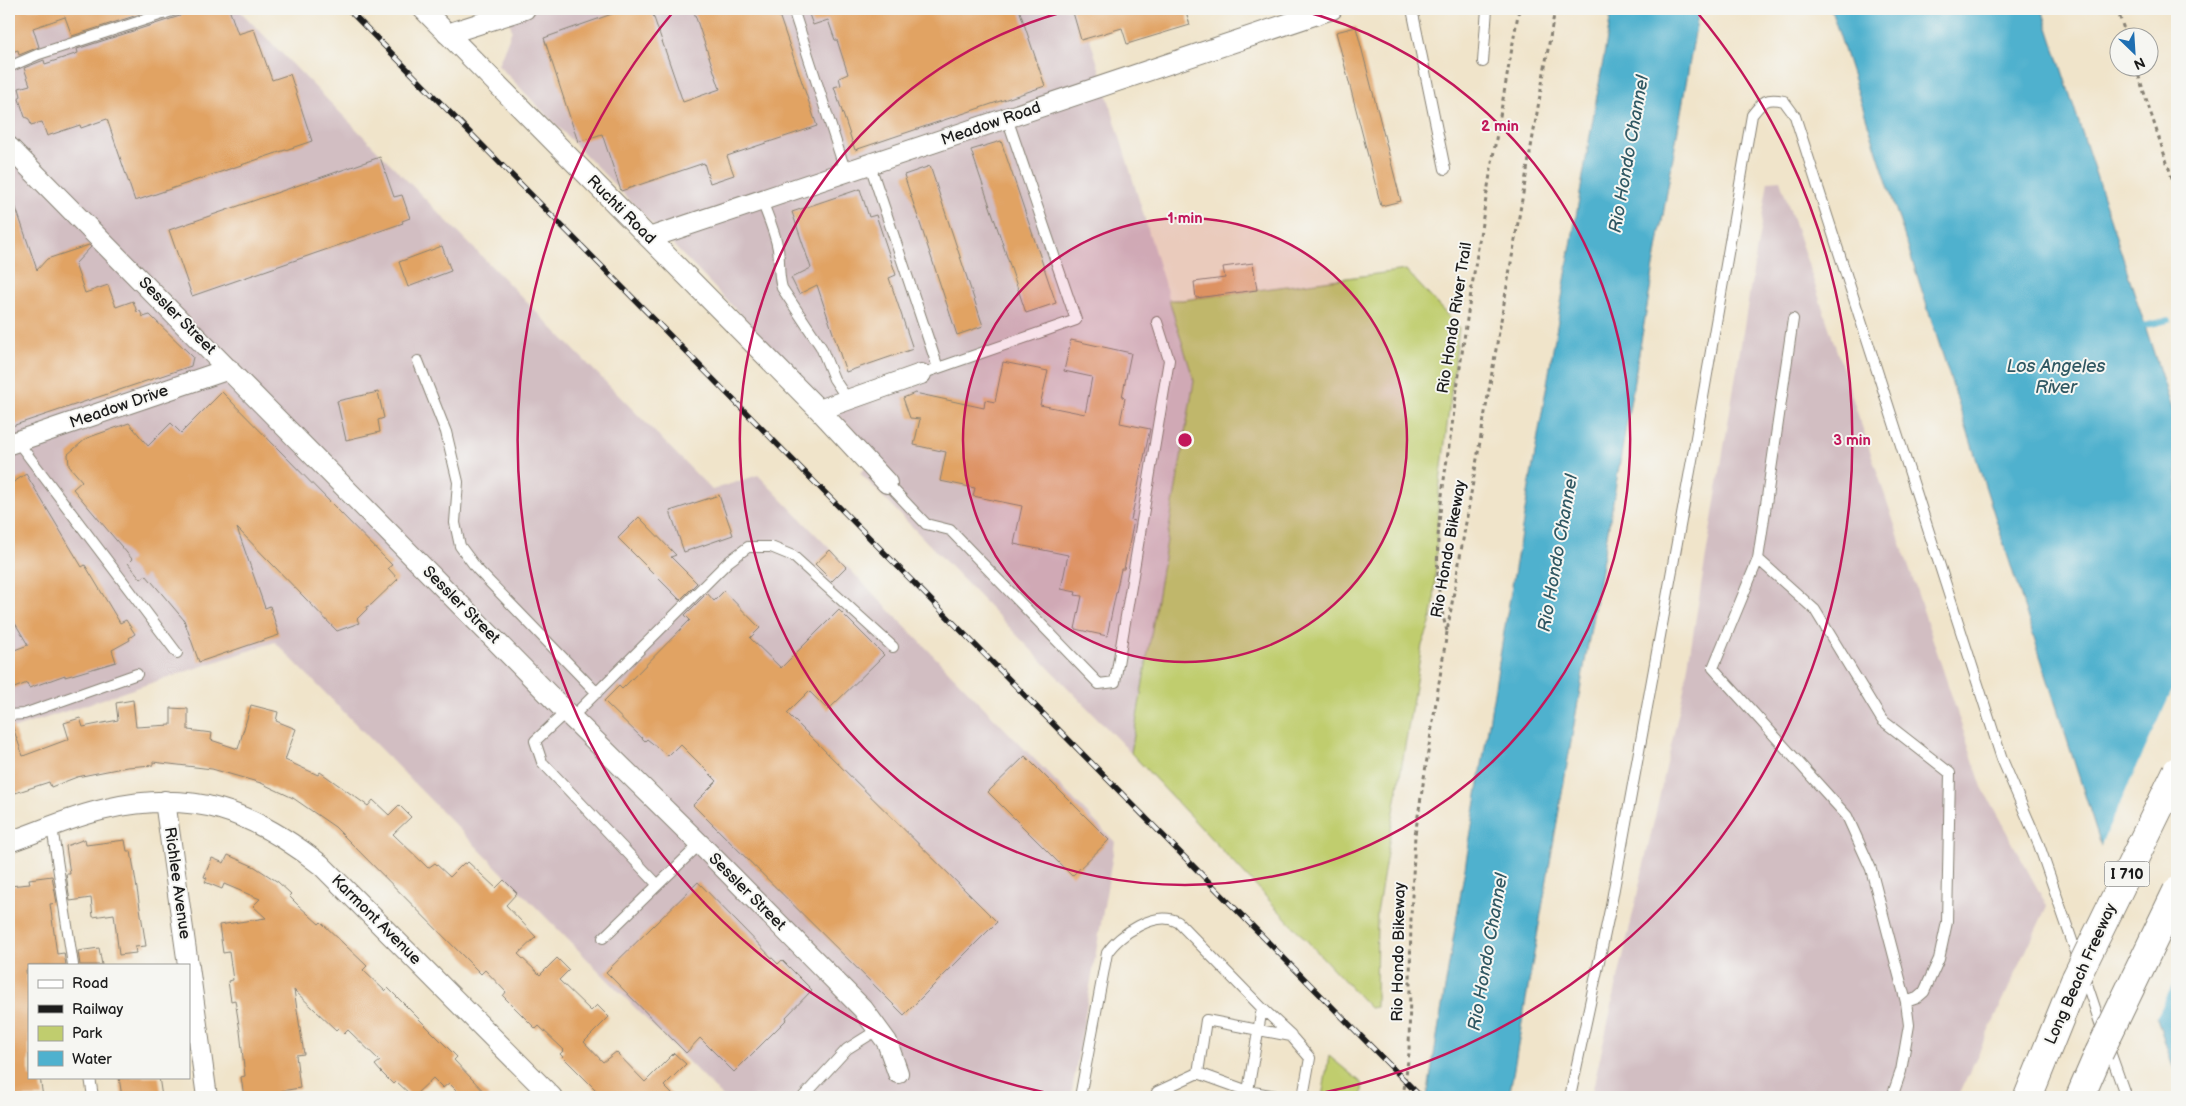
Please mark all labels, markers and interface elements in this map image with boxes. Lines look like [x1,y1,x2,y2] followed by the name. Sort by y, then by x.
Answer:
[2108,28,2158,78] north arrow
[2131,53,2148,73] text: N
[1605,73,1653,234] water label: Rio Hondo Channel
[939,98,1043,150] street label: Meadow Road
[1481,117,1519,136] text: 2 min
[583,172,659,248] street label: Ruchti Road
[1167,209,1203,228] text: 1 min
[1434,241,1476,395] street label: Rio Hondo River Trail
[134,273,220,359] street label: Sessler Street
[2006,356,2106,398] water label: Los Angeles River
[67,381,171,433] street label: Meadow Drive
[1176,431,1194,449] centre of rings
[1833,431,1871,450] text: 3 min
[1534,472,1582,633] water label: Rio Hondo Channel
[1428,478,1471,619] street label: Rio Hondo Bikeway
[418,562,504,648] street label: Sessler Street
[160,826,194,941] street label: Richlee Avenue
[704,849,790,935] street label: Sessler Street
[2104,862,2150,886] road number: I 710
[327,871,425,969] street label: Karmont Avenue
[1464,871,1512,1032] water label: Rio Hondo Channel
[1388,881,1410,1022] street label: Rio Hondo Bikeway
[2041,900,2121,1048] street label: Long Beach Freeway
[28,964,190,1078] legend
[72,974,108,993] text: Road
[72,1000,123,1019] text: Railway
[72,1024,103,1043] text: Park
[72,1050,112,1069] text: Water

